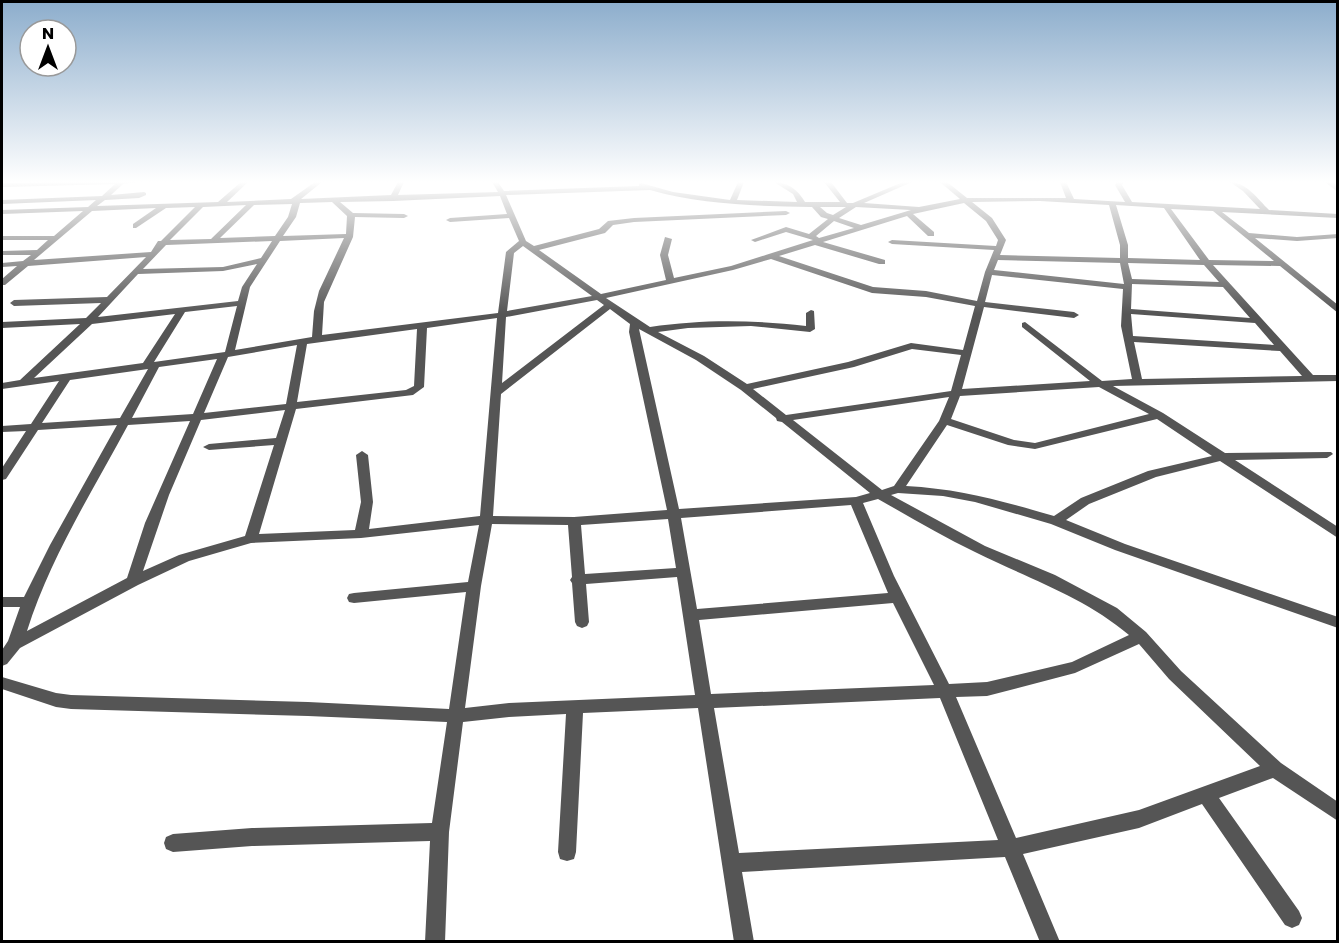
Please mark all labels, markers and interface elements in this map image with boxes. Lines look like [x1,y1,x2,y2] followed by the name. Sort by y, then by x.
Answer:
[18,18,78,78] north arrow
[42,22,54,45] text: N

